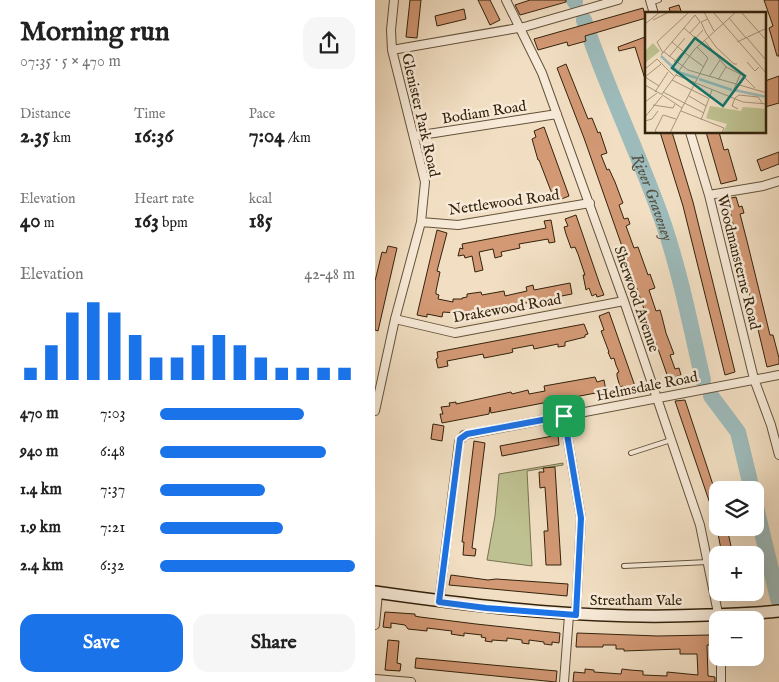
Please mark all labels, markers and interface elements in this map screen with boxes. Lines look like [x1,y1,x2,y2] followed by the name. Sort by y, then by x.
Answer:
[645,12,767,134] inset map
[20,15,170,50] text: Morning run
[303,17,355,69] button: share
[397,51,444,180] street label: Glenister Park Road
[20,52,121,72] text: 07:35 · 5 × 470 m
[440,96,529,129] street label: Bodiam Road
[20,105,71,123] text: Distance
[134,105,165,123] text: Time
[249,105,275,123] text: Pace
[20,123,50,150] text: 2.35
[134,123,173,150] text: 16:36
[249,123,285,150] text: 7:04
[50,129,71,147] text: km
[285,129,311,147] text: /km
[626,151,677,245] water label: River Graveney
[447,185,562,220] street label: Nettlewood Road
[20,190,76,208] text: Elevation
[134,190,194,208] text: Heart rate
[249,190,272,208] text: kcal
[713,193,765,333] street label: Woodmansterne Road
[20,208,41,235] text: 40
[134,208,159,235] text: 163
[249,208,272,235] text: 185
[41,214,55,232] text: m
[159,214,188,232] text: bpm
[609,244,664,355] street label: Sherwood Avenue
[20,265,83,285] text: Elevation
[304,265,355,285] text: 42–48 m
[451,289,564,327] street label: Drakewood Road
[595,367,700,406] street label: Helmsdale Road
[543,395,585,437] pin
[550,402,578,430] icon: arrive
[20,404,59,424] text: 470 m
[100,404,126,424] text: 7:03
[20,442,58,462] text: 940 m
[100,442,125,462] text: 6:48
[20,480,62,500] text: 1.4 km
[100,480,125,500] text: 7:37
[709,481,764,666] map controls
[709,481,764,536] button: layers
[20,518,61,538] text: 1.9 km
[100,518,125,538] text: 7:21
[709,546,764,601] button: +
[20,556,63,576] text: 2.4 km
[100,556,124,576] text: 6:32
[590,591,682,610] street label: Streatham Vale
[709,611,764,666] button: −
[20,614,183,672] button: Save
[193,614,355,672] button: Share

